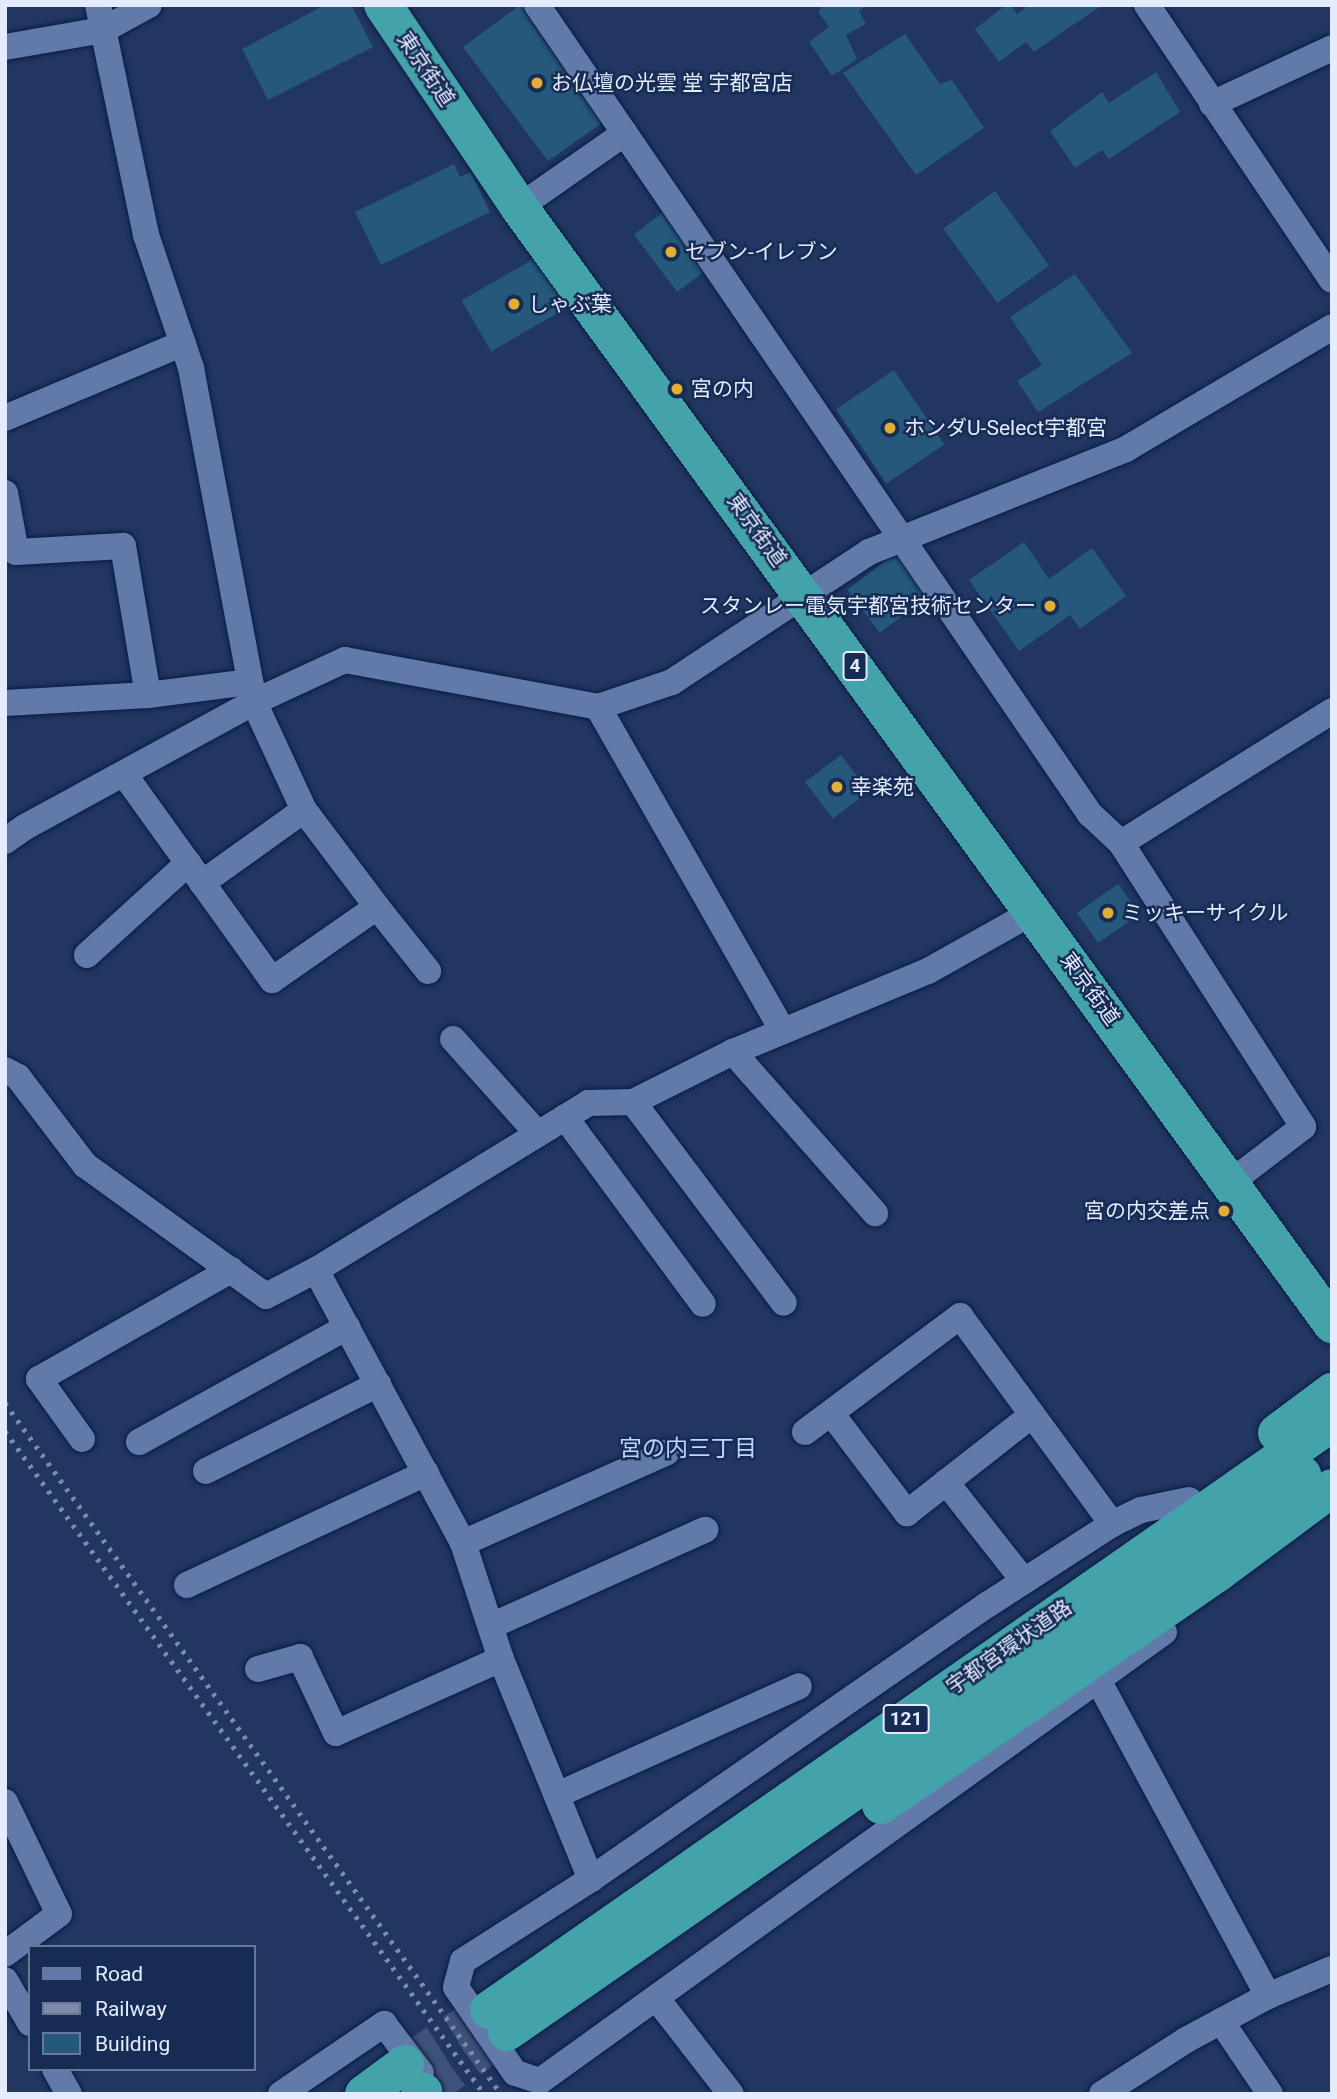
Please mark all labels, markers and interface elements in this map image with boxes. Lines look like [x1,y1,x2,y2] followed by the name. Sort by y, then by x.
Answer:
[392,27,460,111] street label: 東京街道
[551,70,792,96] place label: お仏壇の光雲 堂 宇都宮店
[529,75,545,91] marker: お仏壇の光雲 堂 宇都宮店
[685,239,838,265] place label: セブン-イレブン
[663,244,679,260] marker: セブン-イレブン
[528,291,612,317] place label: しゃぶ葉
[506,296,522,312] marker: しゃぶ葉
[691,376,754,402] place label: 宮の内
[669,381,685,397] marker: 宮の内
[904,415,1107,441] place label: ホンダU-Select宇都宮
[882,420,898,436] marker: ホンダU-Select宇都宮
[722,489,792,571] street label: 東京街道
[700,593,1036,619] place label: スタンレー電気宇都宮技術センター
[1042,598,1058,614] marker: スタンレー電気宇都宮技術センター
[841,650,869,681] road number: 4
[851,774,914,800] place label: 幸楽苑
[829,779,845,795] marker: 幸楽苑
[1122,900,1290,926] place label: ミッキーサイクル
[1100,905,1116,921] marker: ミッキーサイクル
[1055,948,1125,1030] street label: 東京街道
[1084,1198,1210,1224] place label: 宮の内交差点
[1216,1203,1232,1219] marker: 宮の内交差点
[619,1435,757,1463] district label: 宮の内三丁目
[942,1595,1076,1699] street label: 宇都宮環状道路
[881,1704,930,1735] road number: 121
[28,1945,256,2071] legend
[95,1962,143,1986] text: Road
[95,1997,167,2021] text: Railway
[95,2032,170,2056] text: Building

